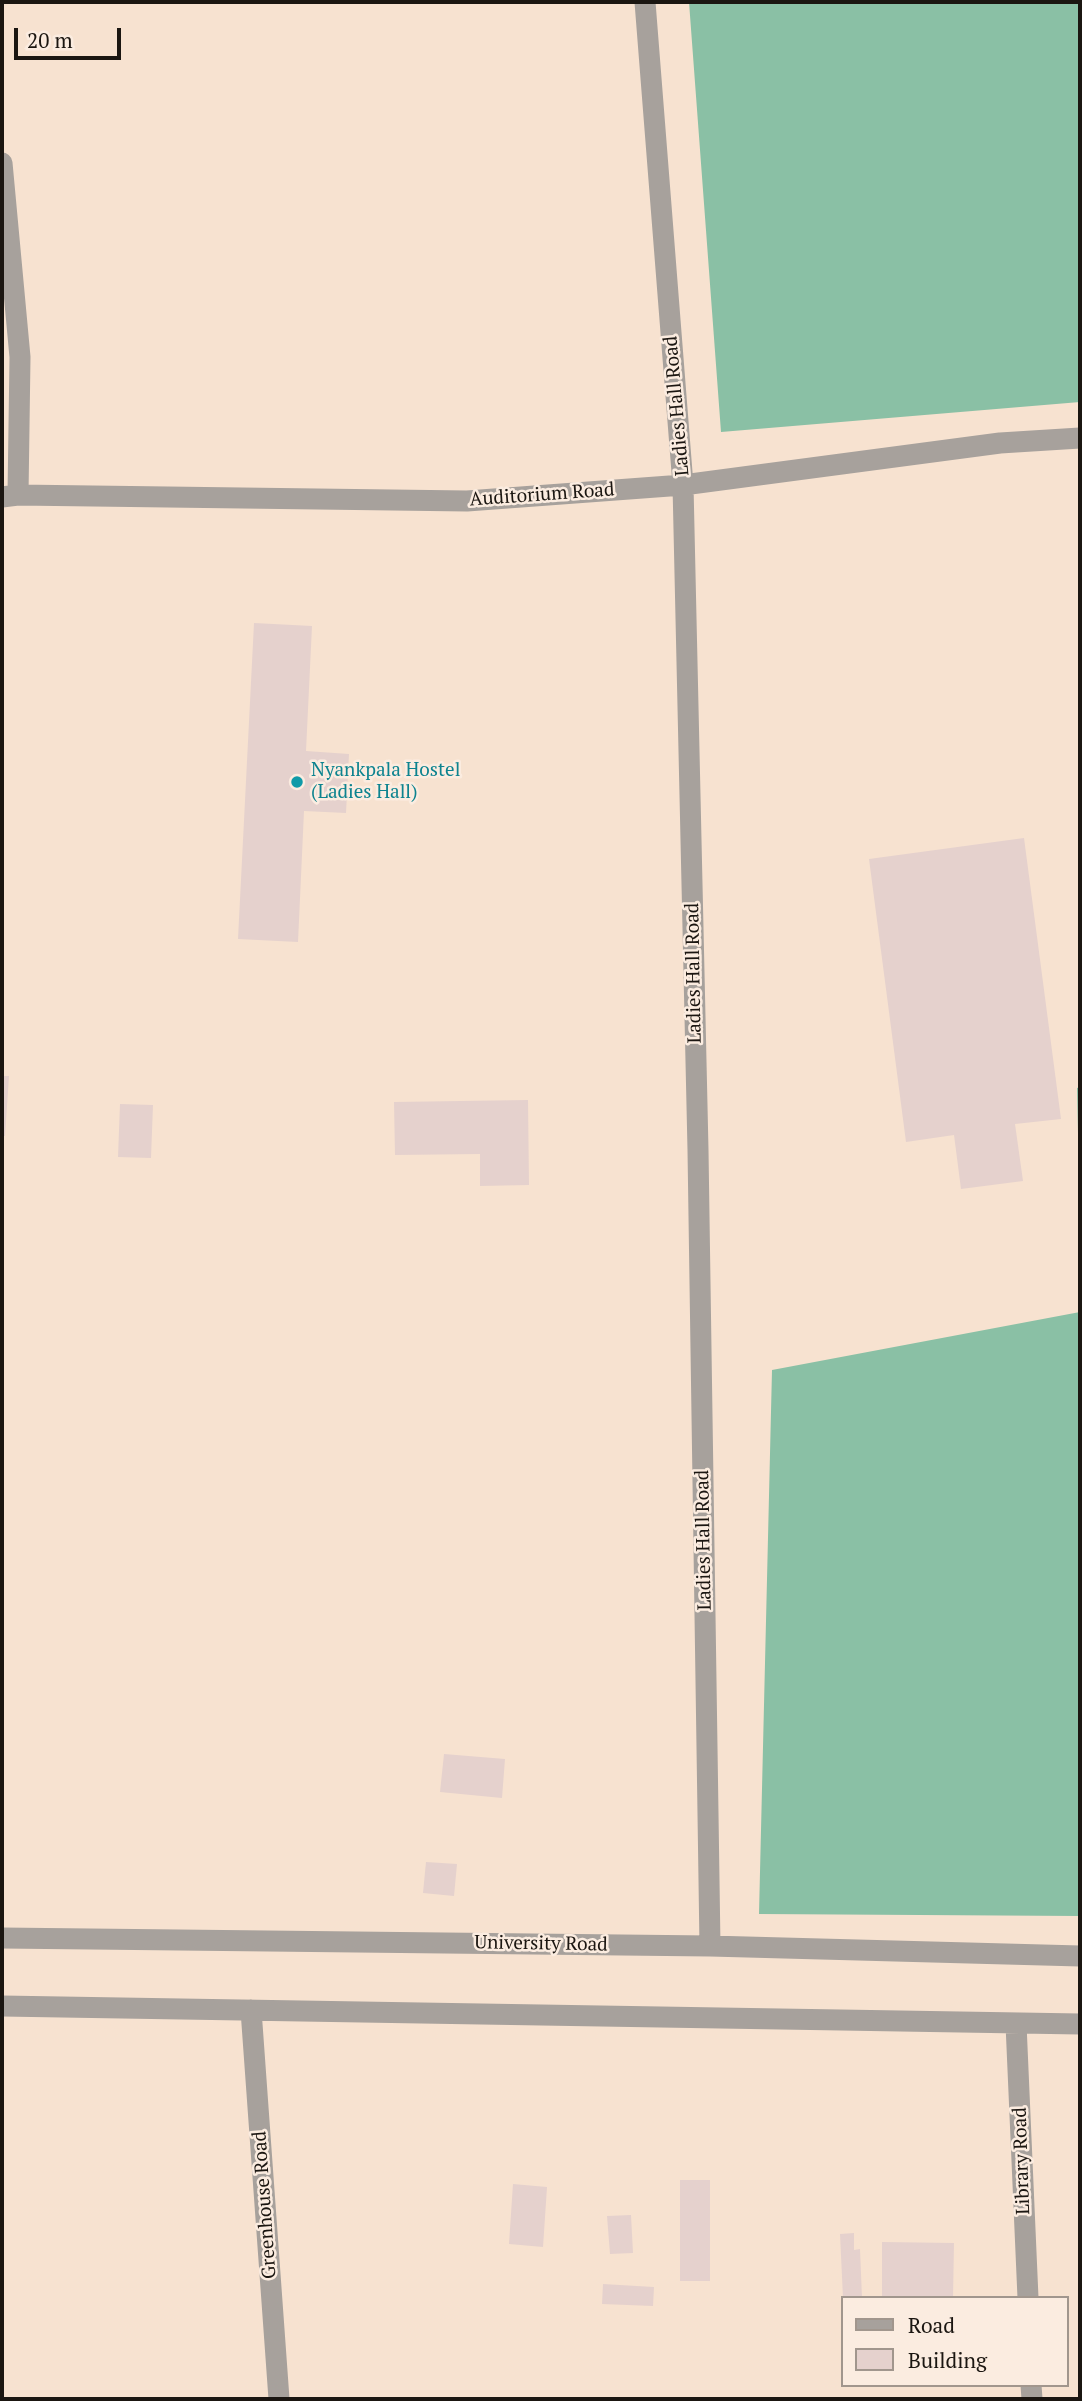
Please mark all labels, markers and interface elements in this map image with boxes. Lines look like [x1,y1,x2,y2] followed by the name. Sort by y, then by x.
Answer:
[18,14,124,58] scale bar
[27,26,73,54] text: 20 m
[660,335,694,477] street label: Ladies Hall Road
[469,479,615,511] street label: Auditorium Road
[311,760,460,804] place label: Nyankpala Hostel (Ladies Hall)
[289,774,305,790] marker: Nyankpala Hostel (Ladies Hall)
[681,903,707,1043] street label: Ladies Hall Road
[691,1470,717,1610] street label: Ladies Hall Road
[474,1931,608,1957] street label: University Road
[1009,2107,1035,2215] street label: Library Road
[248,2130,282,2280] street label: Greenhouse Road
[841,2296,1068,2387] legend
[908,2311,955,2339] text: Road
[908,2346,987,2374] text: Building

